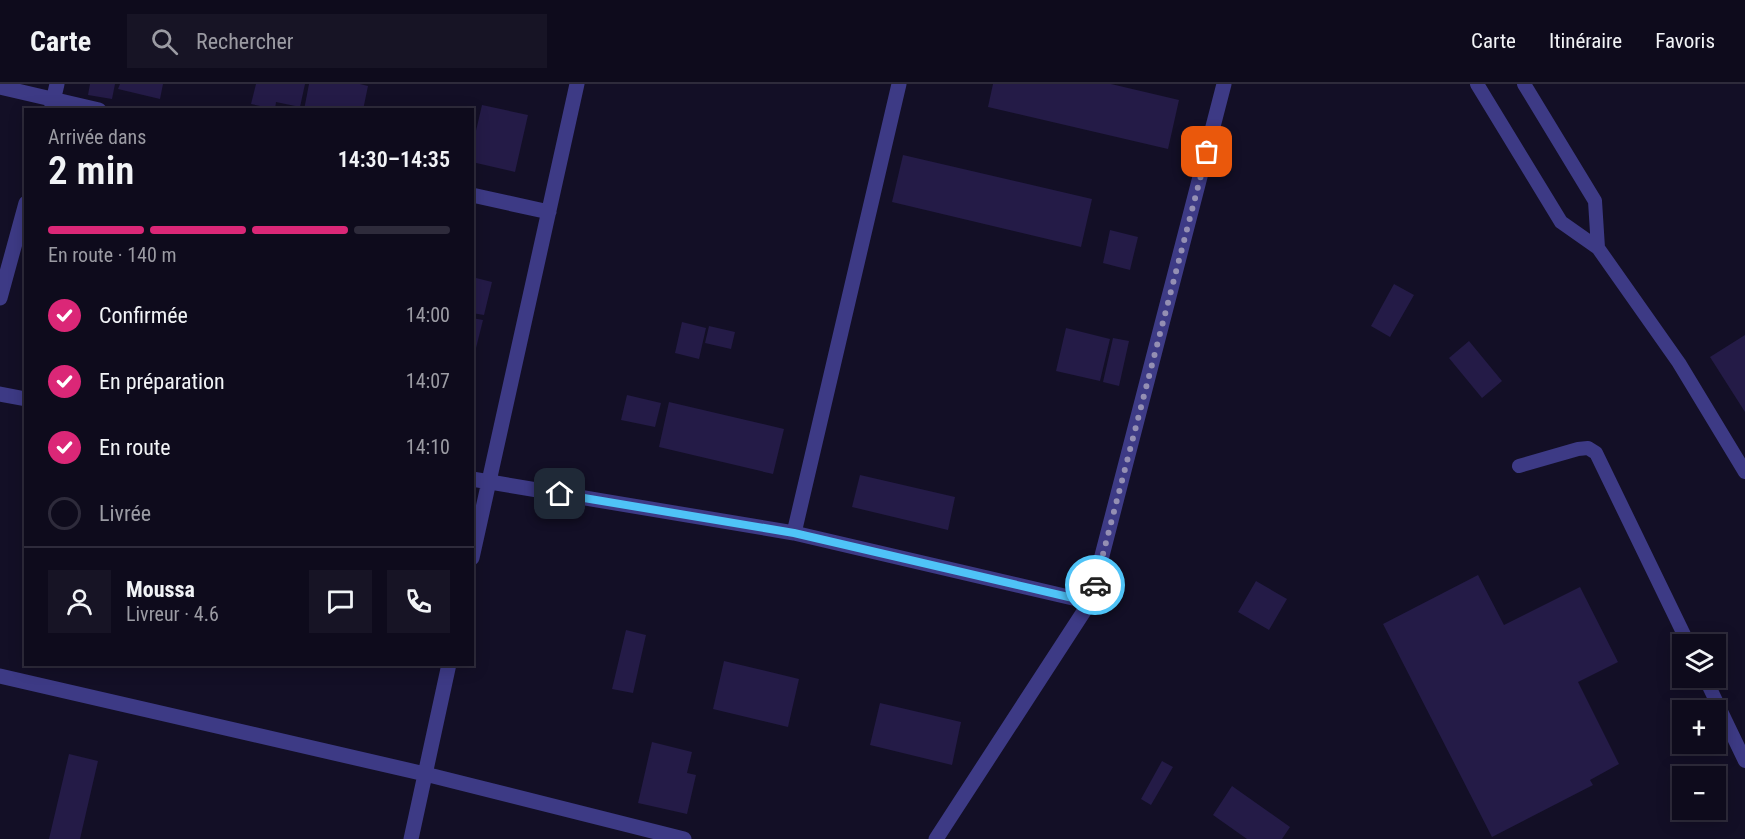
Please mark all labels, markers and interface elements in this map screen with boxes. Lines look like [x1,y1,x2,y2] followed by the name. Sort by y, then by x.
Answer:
[127,14,547,68] search box
[30,25,91,58] text: Carte
[148,25,181,58] icon: search
[196,29,293,54] text: Rechercher
[1471,29,1516,53] text: Carte
[1549,29,1622,53] text: Itinéraire
[1655,29,1715,53] text: Favoris
[48,125,146,149] text: Arrivée dans
[1181,126,1232,177] pin
[1190,135,1223,168] icon: bag
[338,147,450,172] text: 14:30–14:35
[48,148,134,194] text: 2 min
[48,243,176,267] text: En route · 140 m
[48,299,81,332] icon: check
[99,303,188,328] text: Confirmée
[406,303,450,327] text: 14:00
[48,365,81,398] icon: check
[99,369,225,394] text: En préparation
[406,369,450,393] text: 14:07
[48,431,81,464] icon: check
[99,435,171,460] text: En route
[406,435,450,459] text: 14:10
[534,468,585,519] pin
[543,477,576,510] icon: home
[99,501,151,526] text: Livrée
[1065,555,1125,615] courier
[1079,569,1112,602] icon: car
[48,570,111,633] button: person
[309,570,372,633] button: chat
[387,570,450,633] button: phone
[126,577,195,602] text: Moussa
[126,602,219,626] text: Livreur · 4.6
[1672,634,1726,820] map controls
[1672,634,1726,688] button: layers
[1672,700,1726,754] button: +
[1672,766,1726,820] button: −

